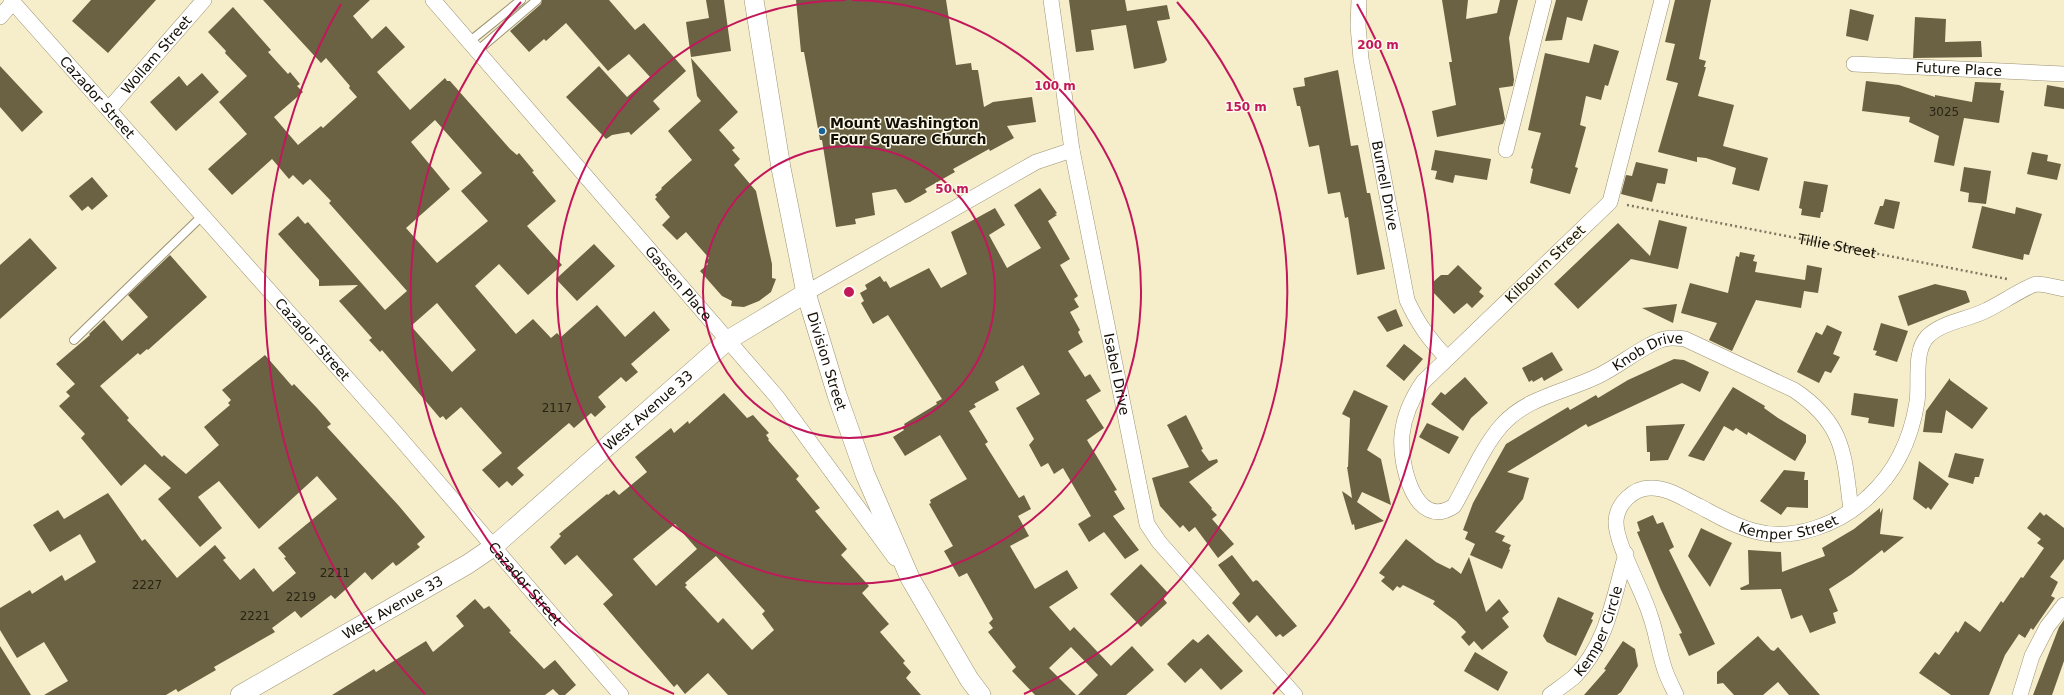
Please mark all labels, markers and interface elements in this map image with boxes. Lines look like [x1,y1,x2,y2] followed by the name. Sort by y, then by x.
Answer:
[118,12,195,97] street label: Wollam Street
[1357,38,1399,52] text: 200 m
[57,53,138,142] street label: Cazador Street
[1915,59,2002,79] street label: Future Place
[1034,79,1076,93] text: 100 m
[1225,100,1267,114] text: 150 m
[1929,105,1959,119] house number: 3025
[830,115,987,147] place label: Mount Washington Four Square Church
[817,126,827,136] marker: Mount Washington Four Square Church
[1369,139,1402,232] street label: Burnell Drive
[935,182,969,196] text: 50 m
[1502,222,1589,306] street label: Kilbourn Street
[1796,230,1878,261] street label: Tillie Street
[642,243,715,324] street label: Gassen Place
[842,285,856,299] centre of rings
[272,295,354,384] street label: Cazador Street
[804,310,850,413] street label: Division Street
[1609,330,1684,374] street label: Knob Drive
[1101,332,1133,416] street label: Isabel Drive
[600,367,696,454] street label: West Avenue 33
[542,401,572,415] house number: 2117
[1737,512,1841,542] street label: Kemper Street
[485,539,566,629] street label: Cazador Street
[320,566,350,580] house number: 2211
[340,572,446,642] street label: West Avenue 33
[132,578,162,592] house number: 2227
[1571,584,1625,679] street label: Kemper Circle
[286,590,316,604] house number: 2219
[240,609,270,623] house number: 2221

